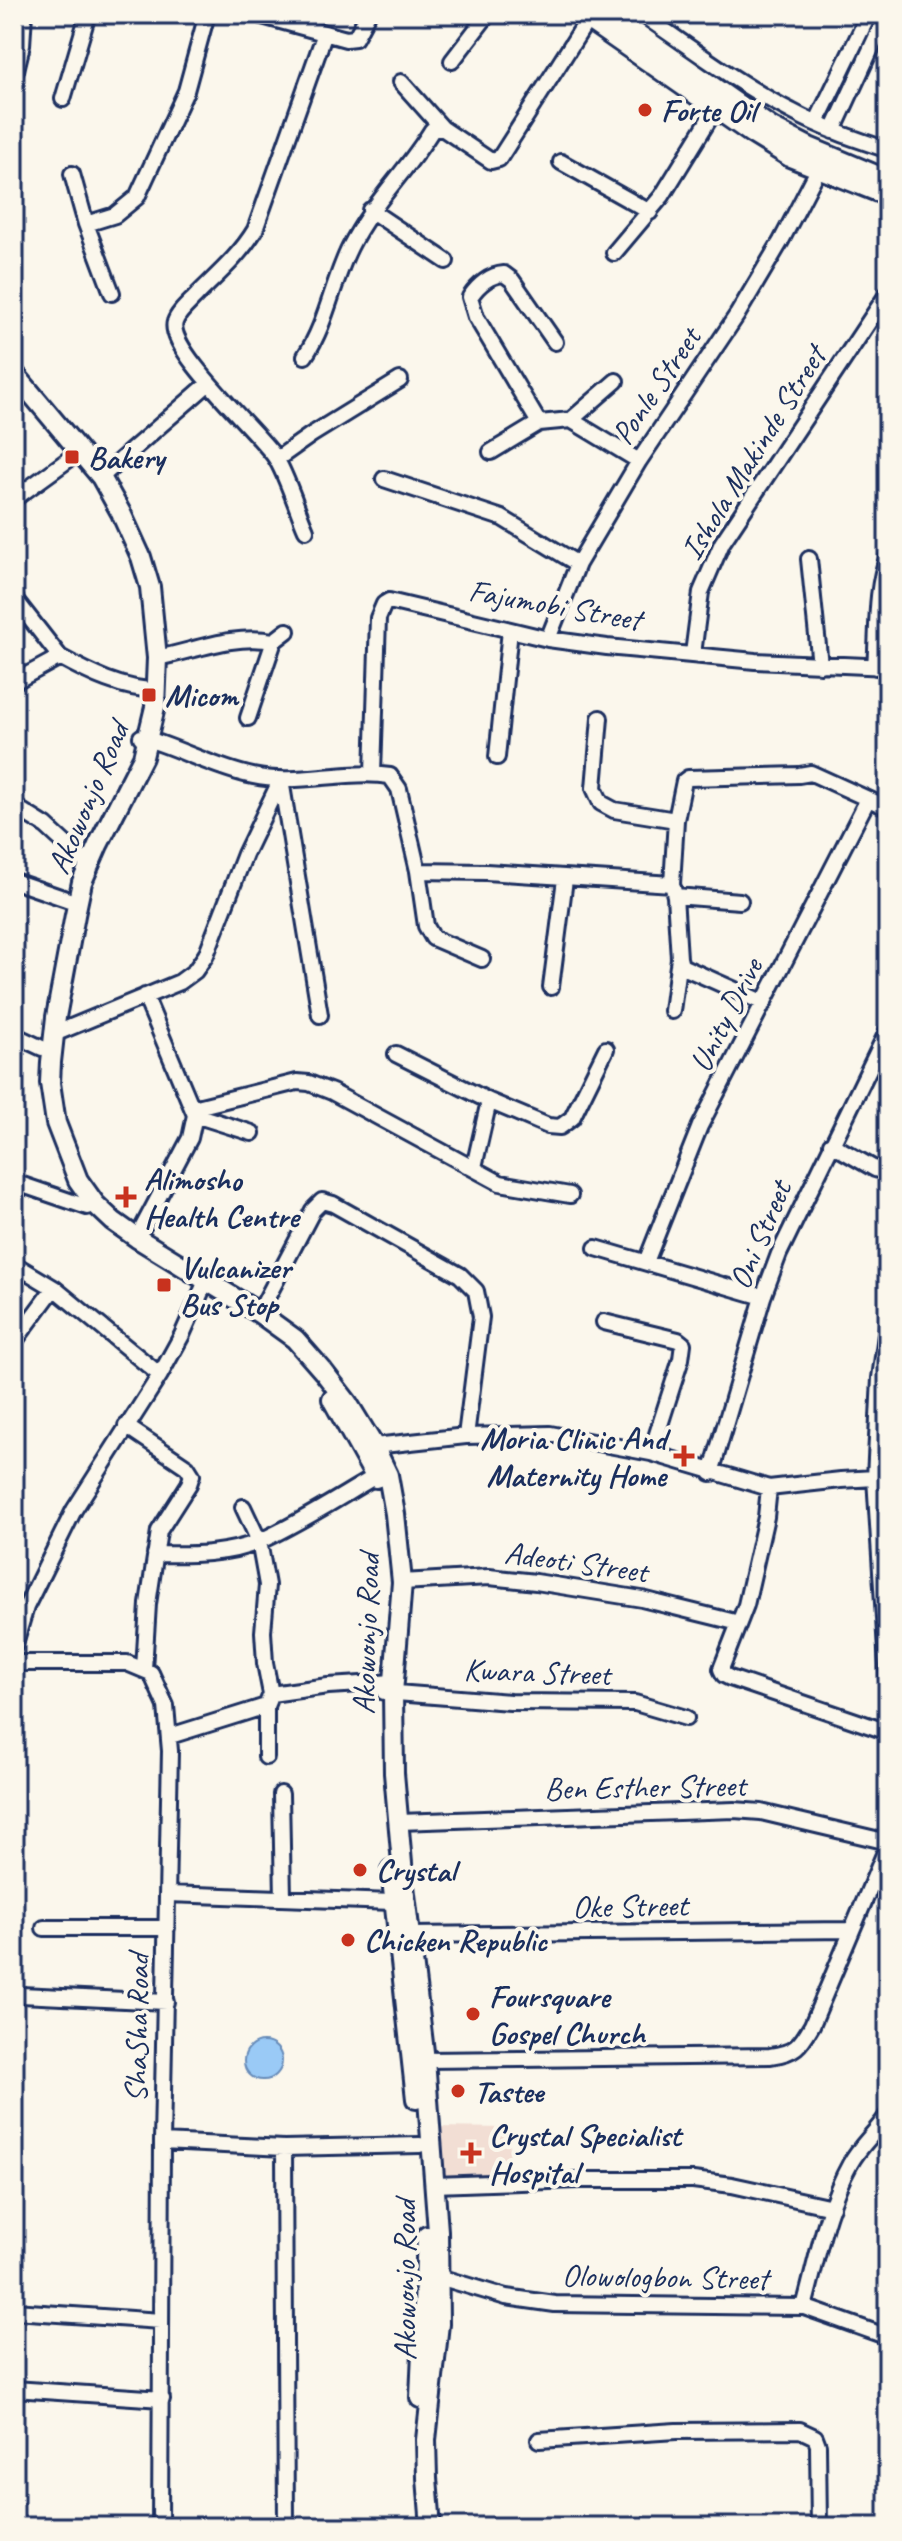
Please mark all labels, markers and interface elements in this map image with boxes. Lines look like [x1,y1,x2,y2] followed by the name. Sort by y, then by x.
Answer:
[661,90,762,131] place label: Forte Oil
[636,101,654,119] marker: Forte Oil
[602,317,712,452] street label: Ponle Street
[671,335,837,567] street label: Ishola Makinde Street
[88,437,167,478] place label: Bakery
[63,448,81,466] marker: Bakery
[466,570,649,641] street label: Fajumobi Street
[165,675,240,716] place label: Micom
[140,686,158,704] marker: Micom
[38,711,140,880] street label: Akowonjo Road
[680,949,773,1079] street label: Unity Drive
[144,1159,302,1237] place label: Alimosho Health Centre
[719,1172,802,1295] street label: Oni Street
[115,1186,137,1208] marker: Alimosho Health Centre
[180,1247,294,1325] place label: Vulcanizer Bus Stop
[155,1276,173,1294] marker: Vulcanizer Bus Stop
[480,1418,671,1496] place label: Moria Clinic And Maternity Home
[673,1445,695,1467] marker: Moria Clinic And Maternity Home
[502,1532,653,1593] street label: Adeoti Street
[343,1548,389,1715] street label: Akowonjo Road
[463,1649,614,1695] street label: Kwara Street
[544,1765,749,1809] street label: Ben Esther Street
[376,1850,462,1891] place label: Crystal
[351,1861,369,1879] marker: Crystal
[572,1884,691,1928] street label: Oke Street
[364,1920,548,1961] place label: Chicken Republic
[339,1931,357,1949] marker: Chicken Republic
[115,1949,159,2103] street label: ShaSha Road
[489,1976,647,2054] place label: Foursquare Gospel Church
[464,2005,482,2023] marker: Foursquare Gospel Church
[474,2071,546,2112] place label: Tastee
[449,2082,467,2100] marker: Tastee
[489,2115,684,2193] place label: Crystal Specialist Hospital
[460,2142,482,2164] marker: Crystal Specialist Hospital
[384,2194,425,2360] street label: Akowonjo Road
[562,2255,773,2299] street label: Olowologbon Street

